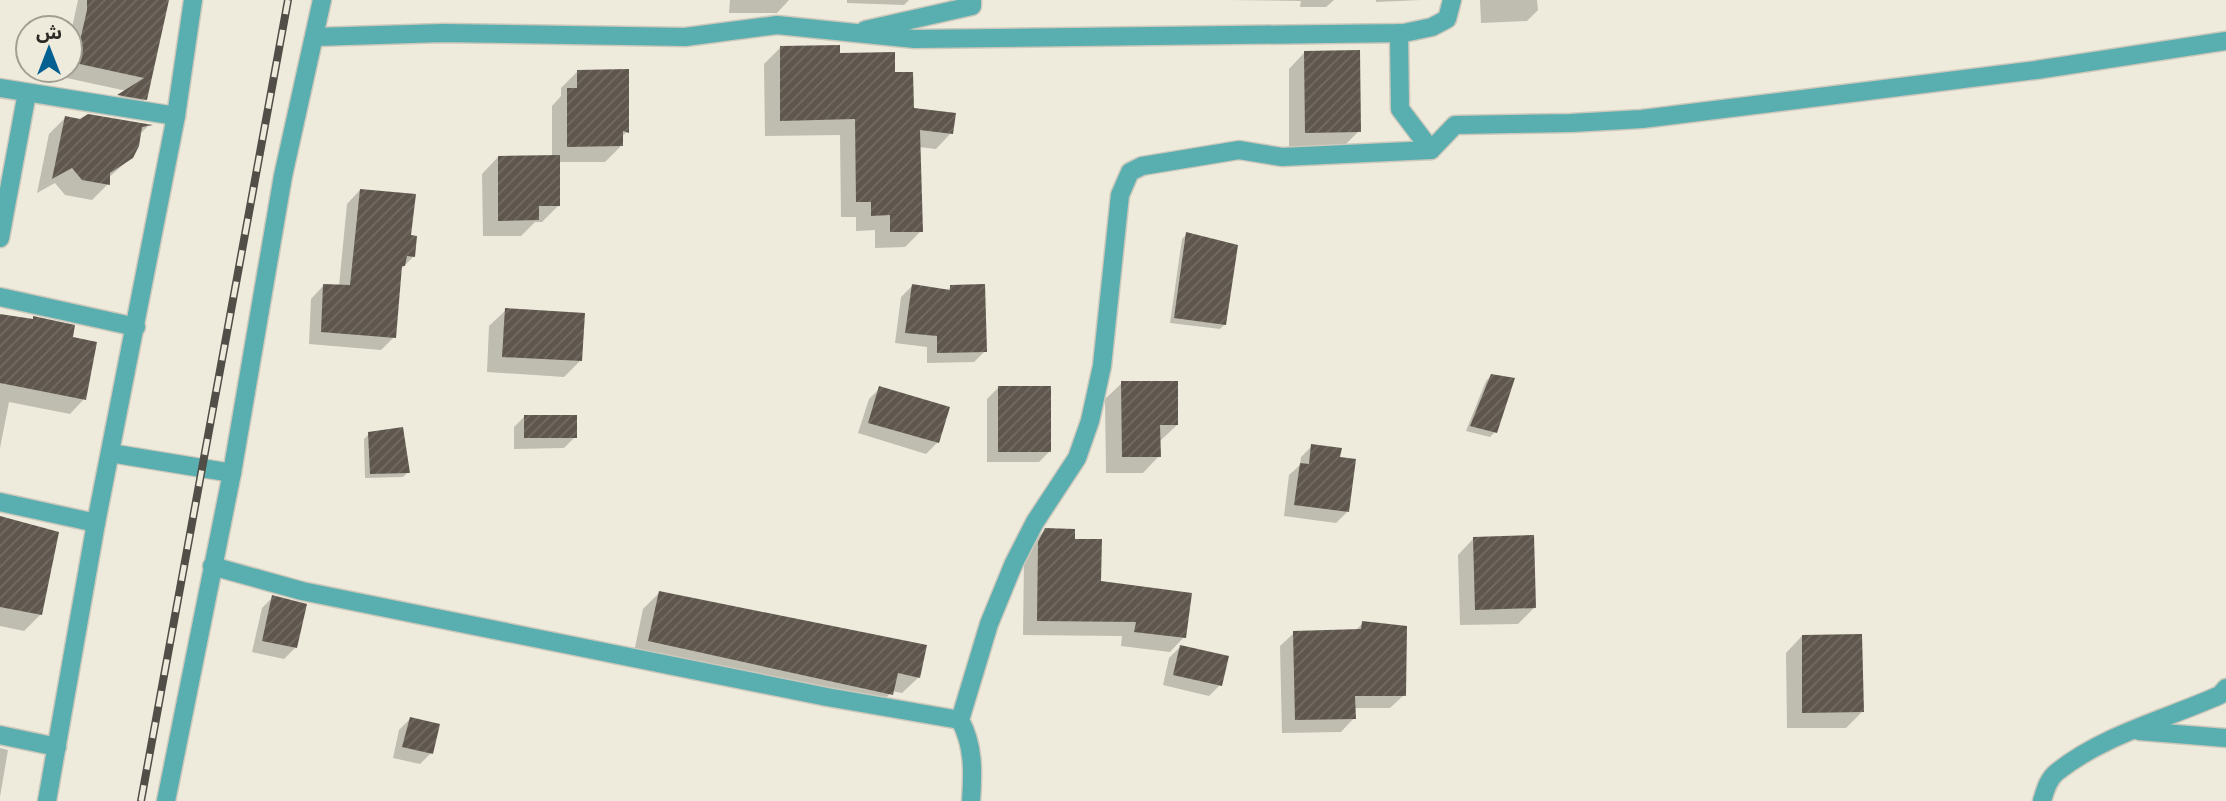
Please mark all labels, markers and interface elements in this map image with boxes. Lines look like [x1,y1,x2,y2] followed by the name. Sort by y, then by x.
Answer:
[14,14,84,84] north arrow
[36,20,62,46] text: ش

